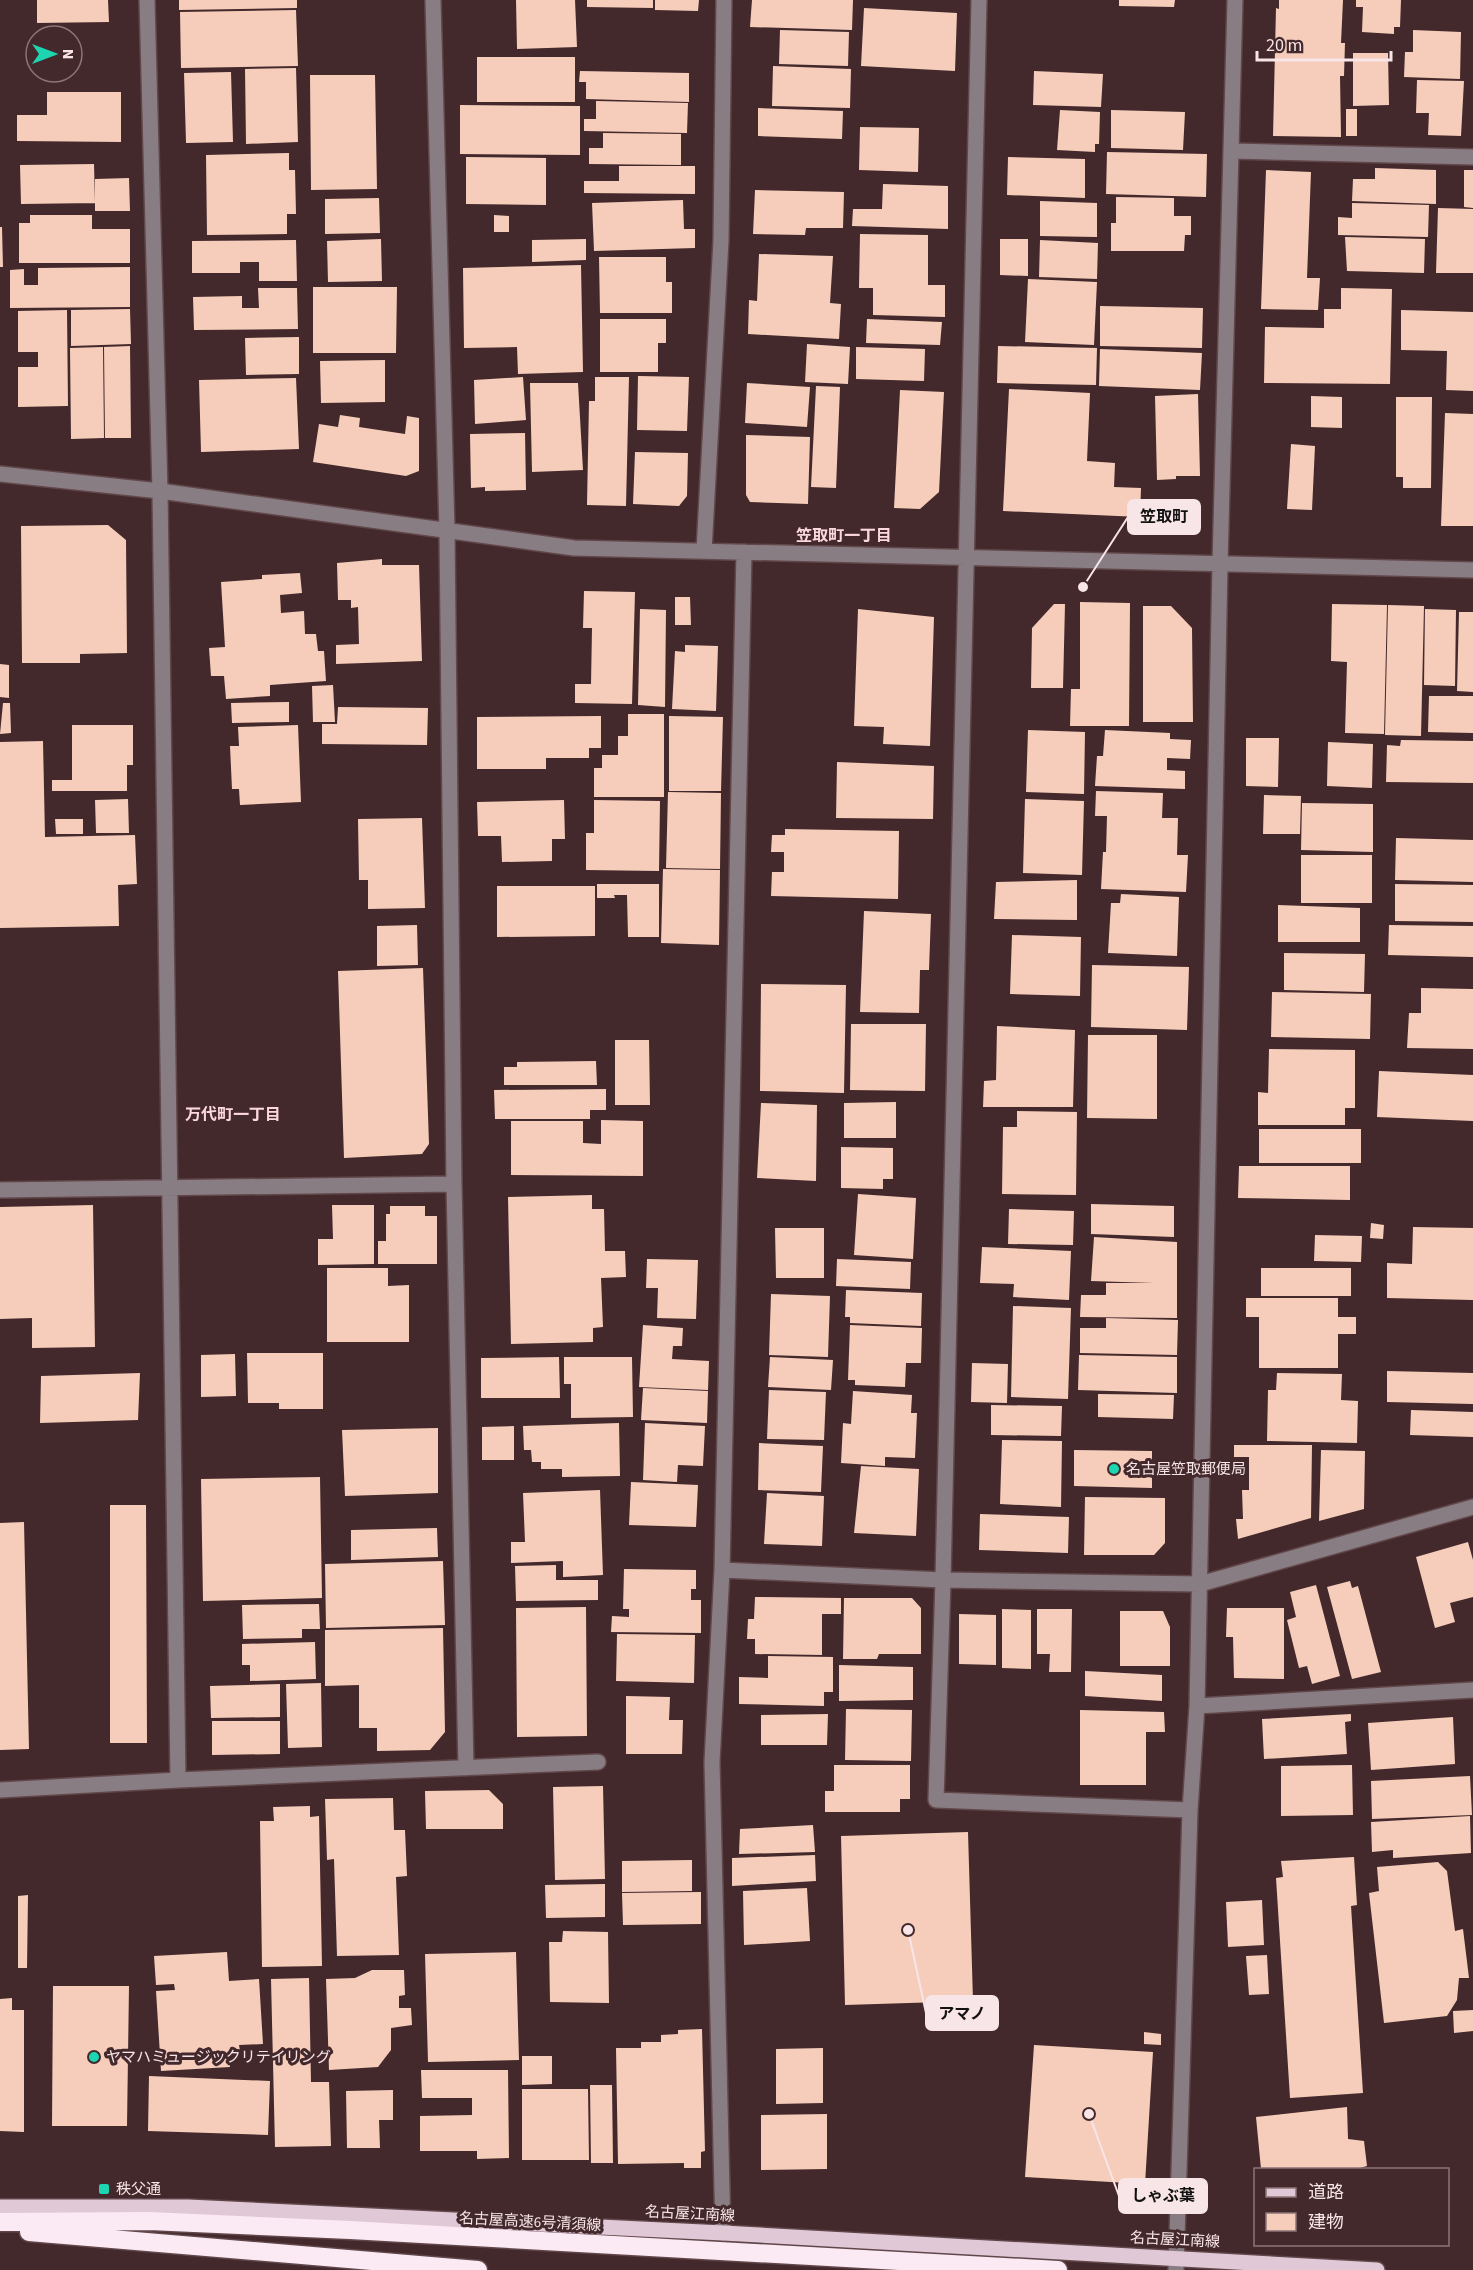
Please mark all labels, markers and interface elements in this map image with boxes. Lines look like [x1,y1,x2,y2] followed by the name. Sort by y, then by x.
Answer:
[24,24,84,84] north arrow
[1257,24,1390,62] scale bar
[1266,33,1302,58] text: 20 m
[57,49,79,59] text: N
[1128,500,1200,534] callout: 笠取町
[1140,506,1188,528] text: 笠取町
[796,525,892,547] district label: 笠取町一丁目
[185,1104,281,1126] district label: 万代町一丁目
[1126,1459,1246,1480] place label: 名古屋笠取郵便局
[1107,1462,1121,1476] marker: 名古屋笠取郵便局
[926,1996,998,2030] callout: アマノ
[938,2003,986,2025] text: アマノ
[106,2047,331,2068] place label: ヤマハミュージックリテイリング
[87,2050,101,2064] marker: ヤマハミュージックリテイリング
[1254,2168,1449,2246] legend
[116,2179,161,2200] place label: 秩父通
[1119,2179,1207,2213] callout: しゃぶ葉
[1308,2180,1344,2205] text: 道路
[97,2182,111,2196] marker: 秩父通
[1131,2185,1195,2207] text: しゃぶ葉
[645,2201,735,2227] street label: 名古屋江南線
[458,2208,602,2236] street label: 名古屋高速6号清須線
[1308,2210,1344,2235] text: 建物
[1130,2227,1220,2253] street label: 名古屋江南線

